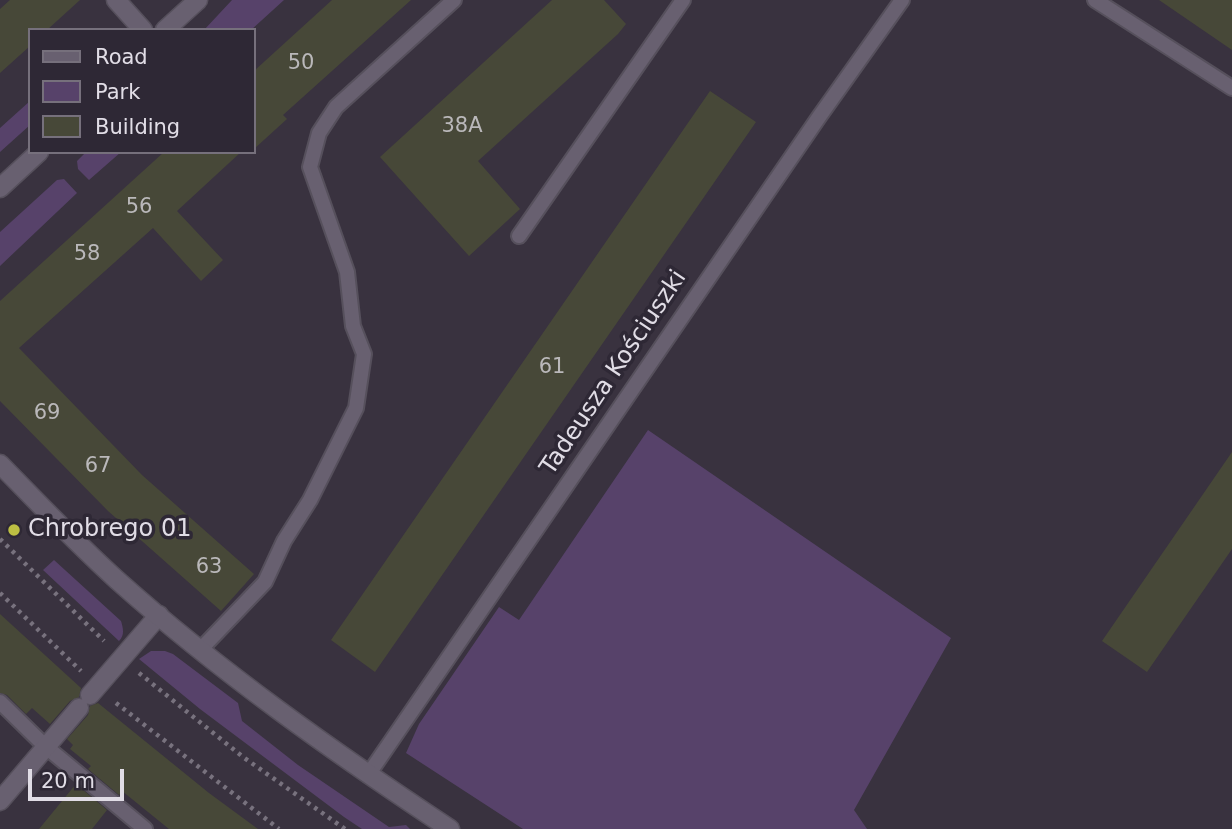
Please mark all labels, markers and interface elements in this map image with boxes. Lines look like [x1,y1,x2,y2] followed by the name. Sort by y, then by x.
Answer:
[28,28,256,154] legend
[95,45,148,69] text: Road
[288,51,314,77] house number: 50
[95,80,140,104] text: Park
[441,114,483,140] house number: 38A
[95,115,180,139] text: Building
[126,195,152,221] house number: 56
[74,242,100,268] house number: 58
[535,265,693,481] street label: Tadeusza Kościuszki
[539,355,565,381] house number: 61
[34,401,60,427] house number: 69
[85,454,111,480] house number: 67
[28,516,191,544] place label: Chrobrego 01
[6,522,22,538] marker: Chrobrego 01
[196,555,222,581] house number: 63
[32,756,128,800] scale bar
[41,769,95,793] text: 20 m

